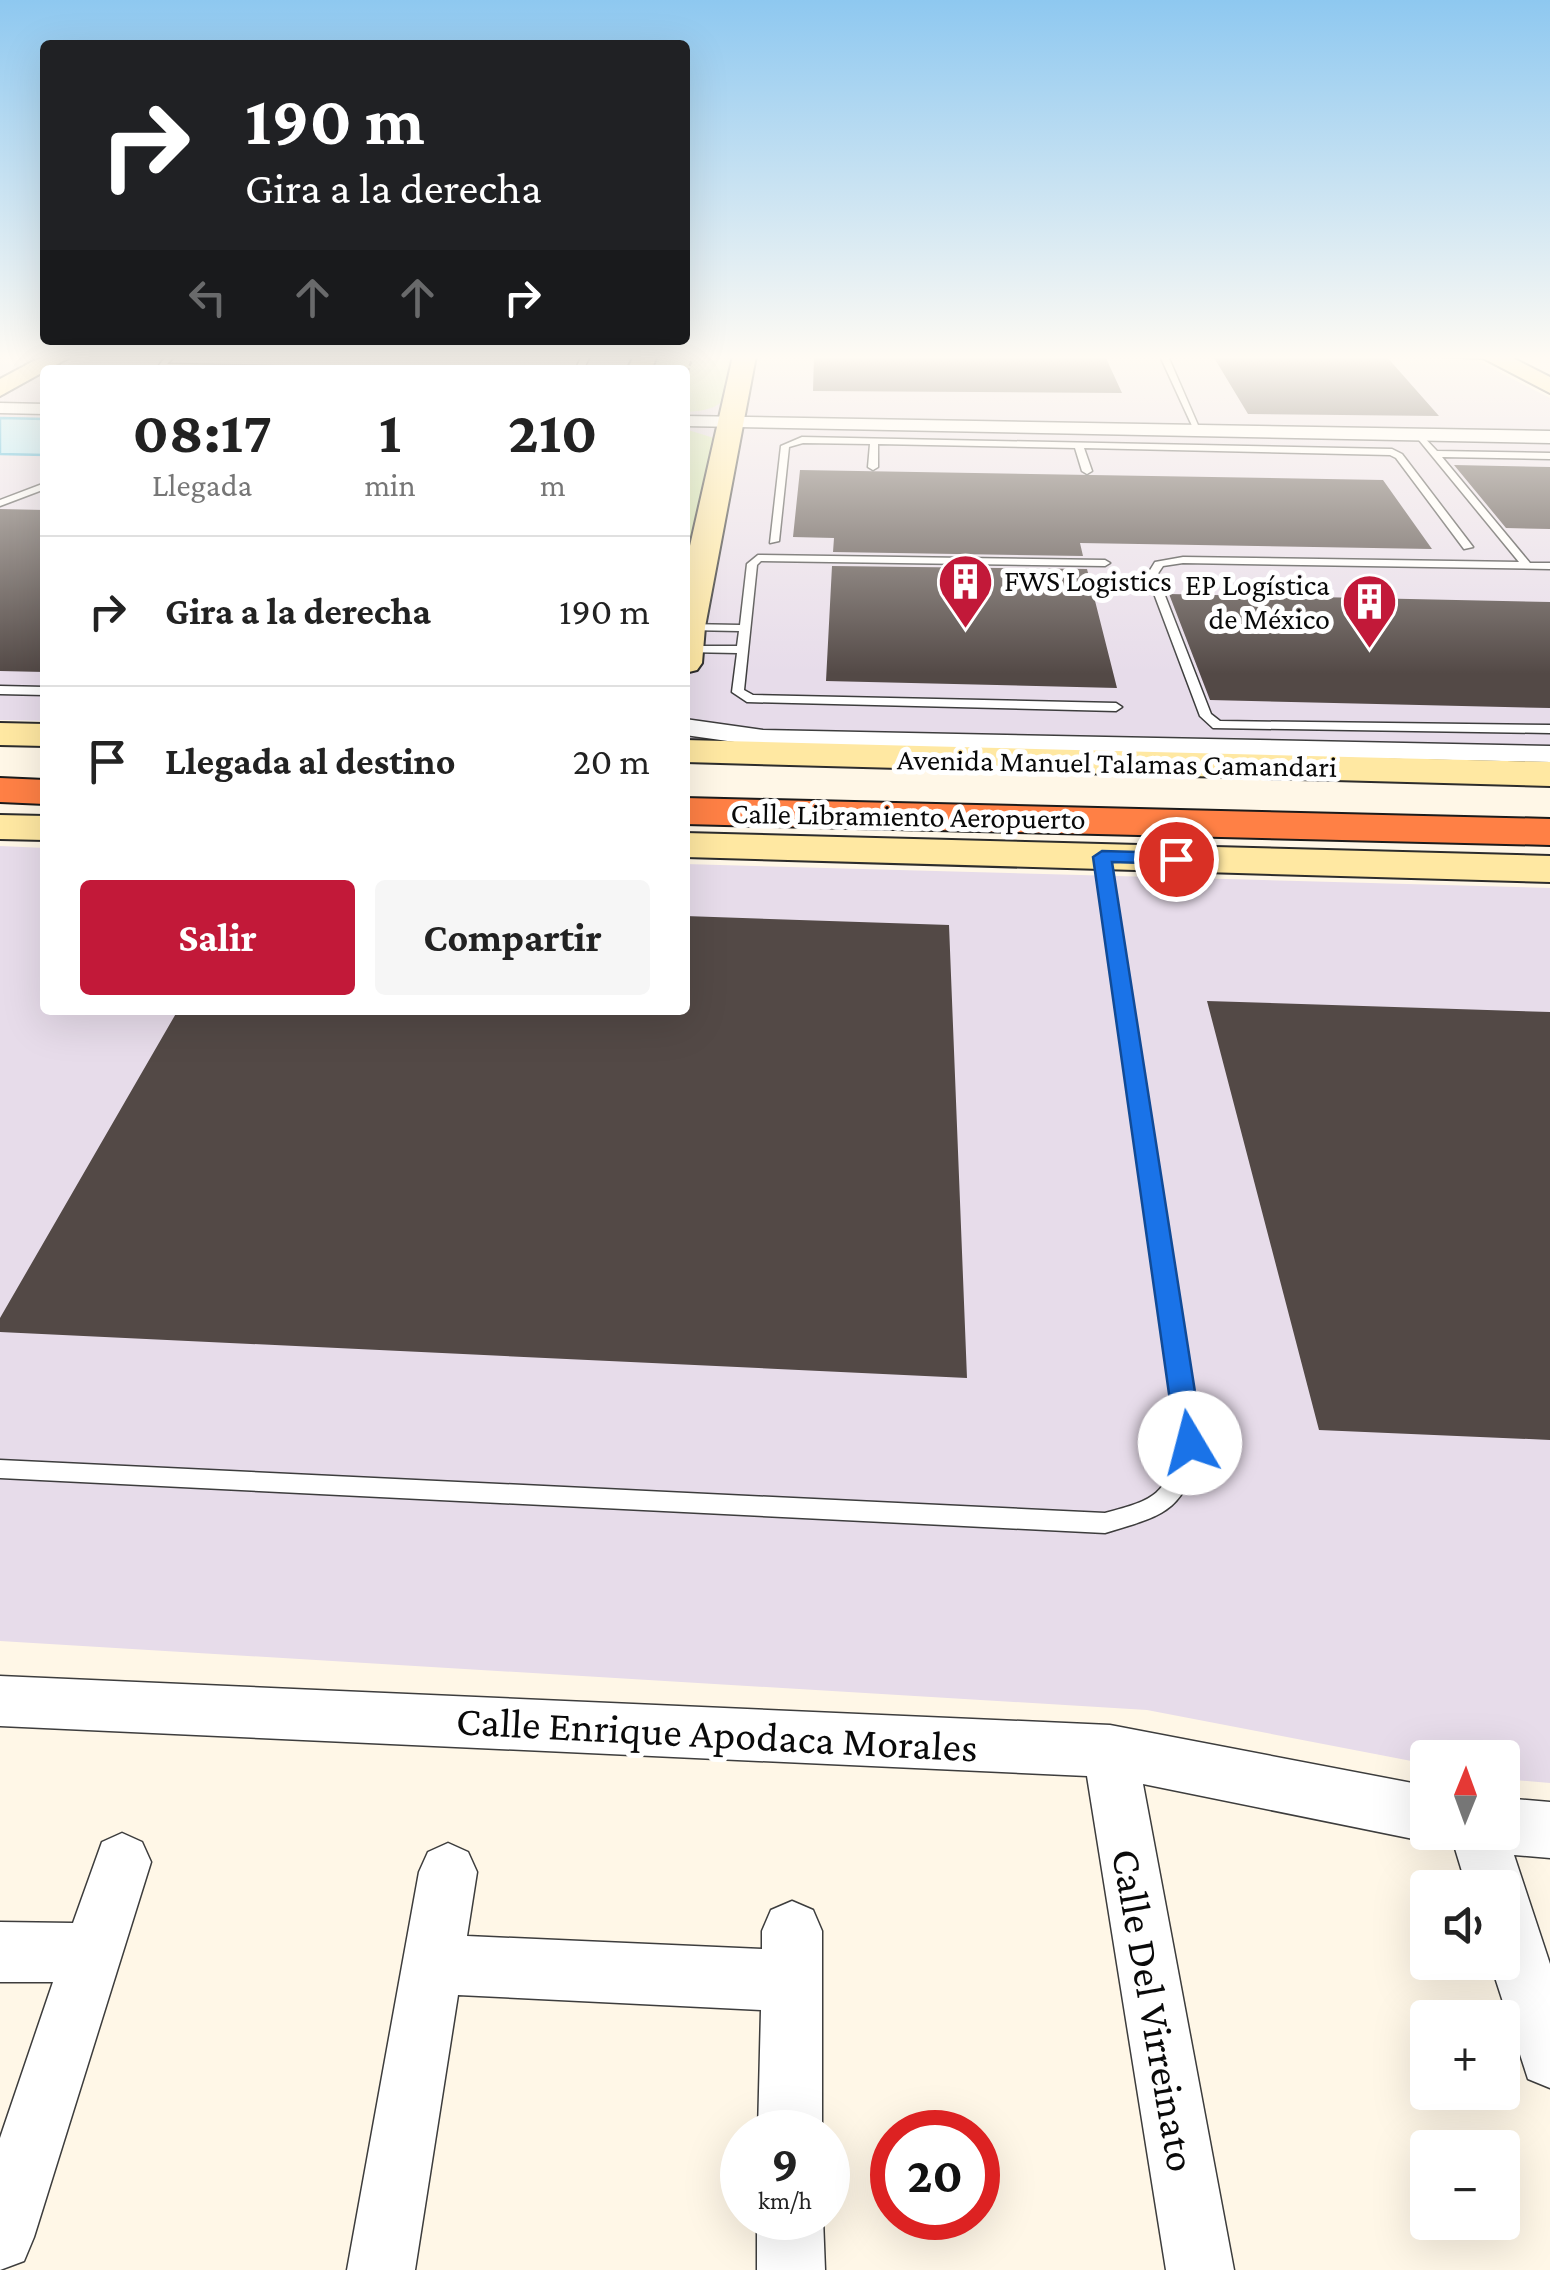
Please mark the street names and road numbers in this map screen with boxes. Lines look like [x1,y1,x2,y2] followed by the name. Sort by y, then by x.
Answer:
[897,742,1337,783] street label: Avenida Manuel Talamas Camandari
[730,796,1086,836] street label: Calle Libramiento Aeropuerto
[455,1696,979,1771] street label: Calle Enrique Apodaca Morales
[1103,1845,1206,2175] street label: Calle Del Virreinato

